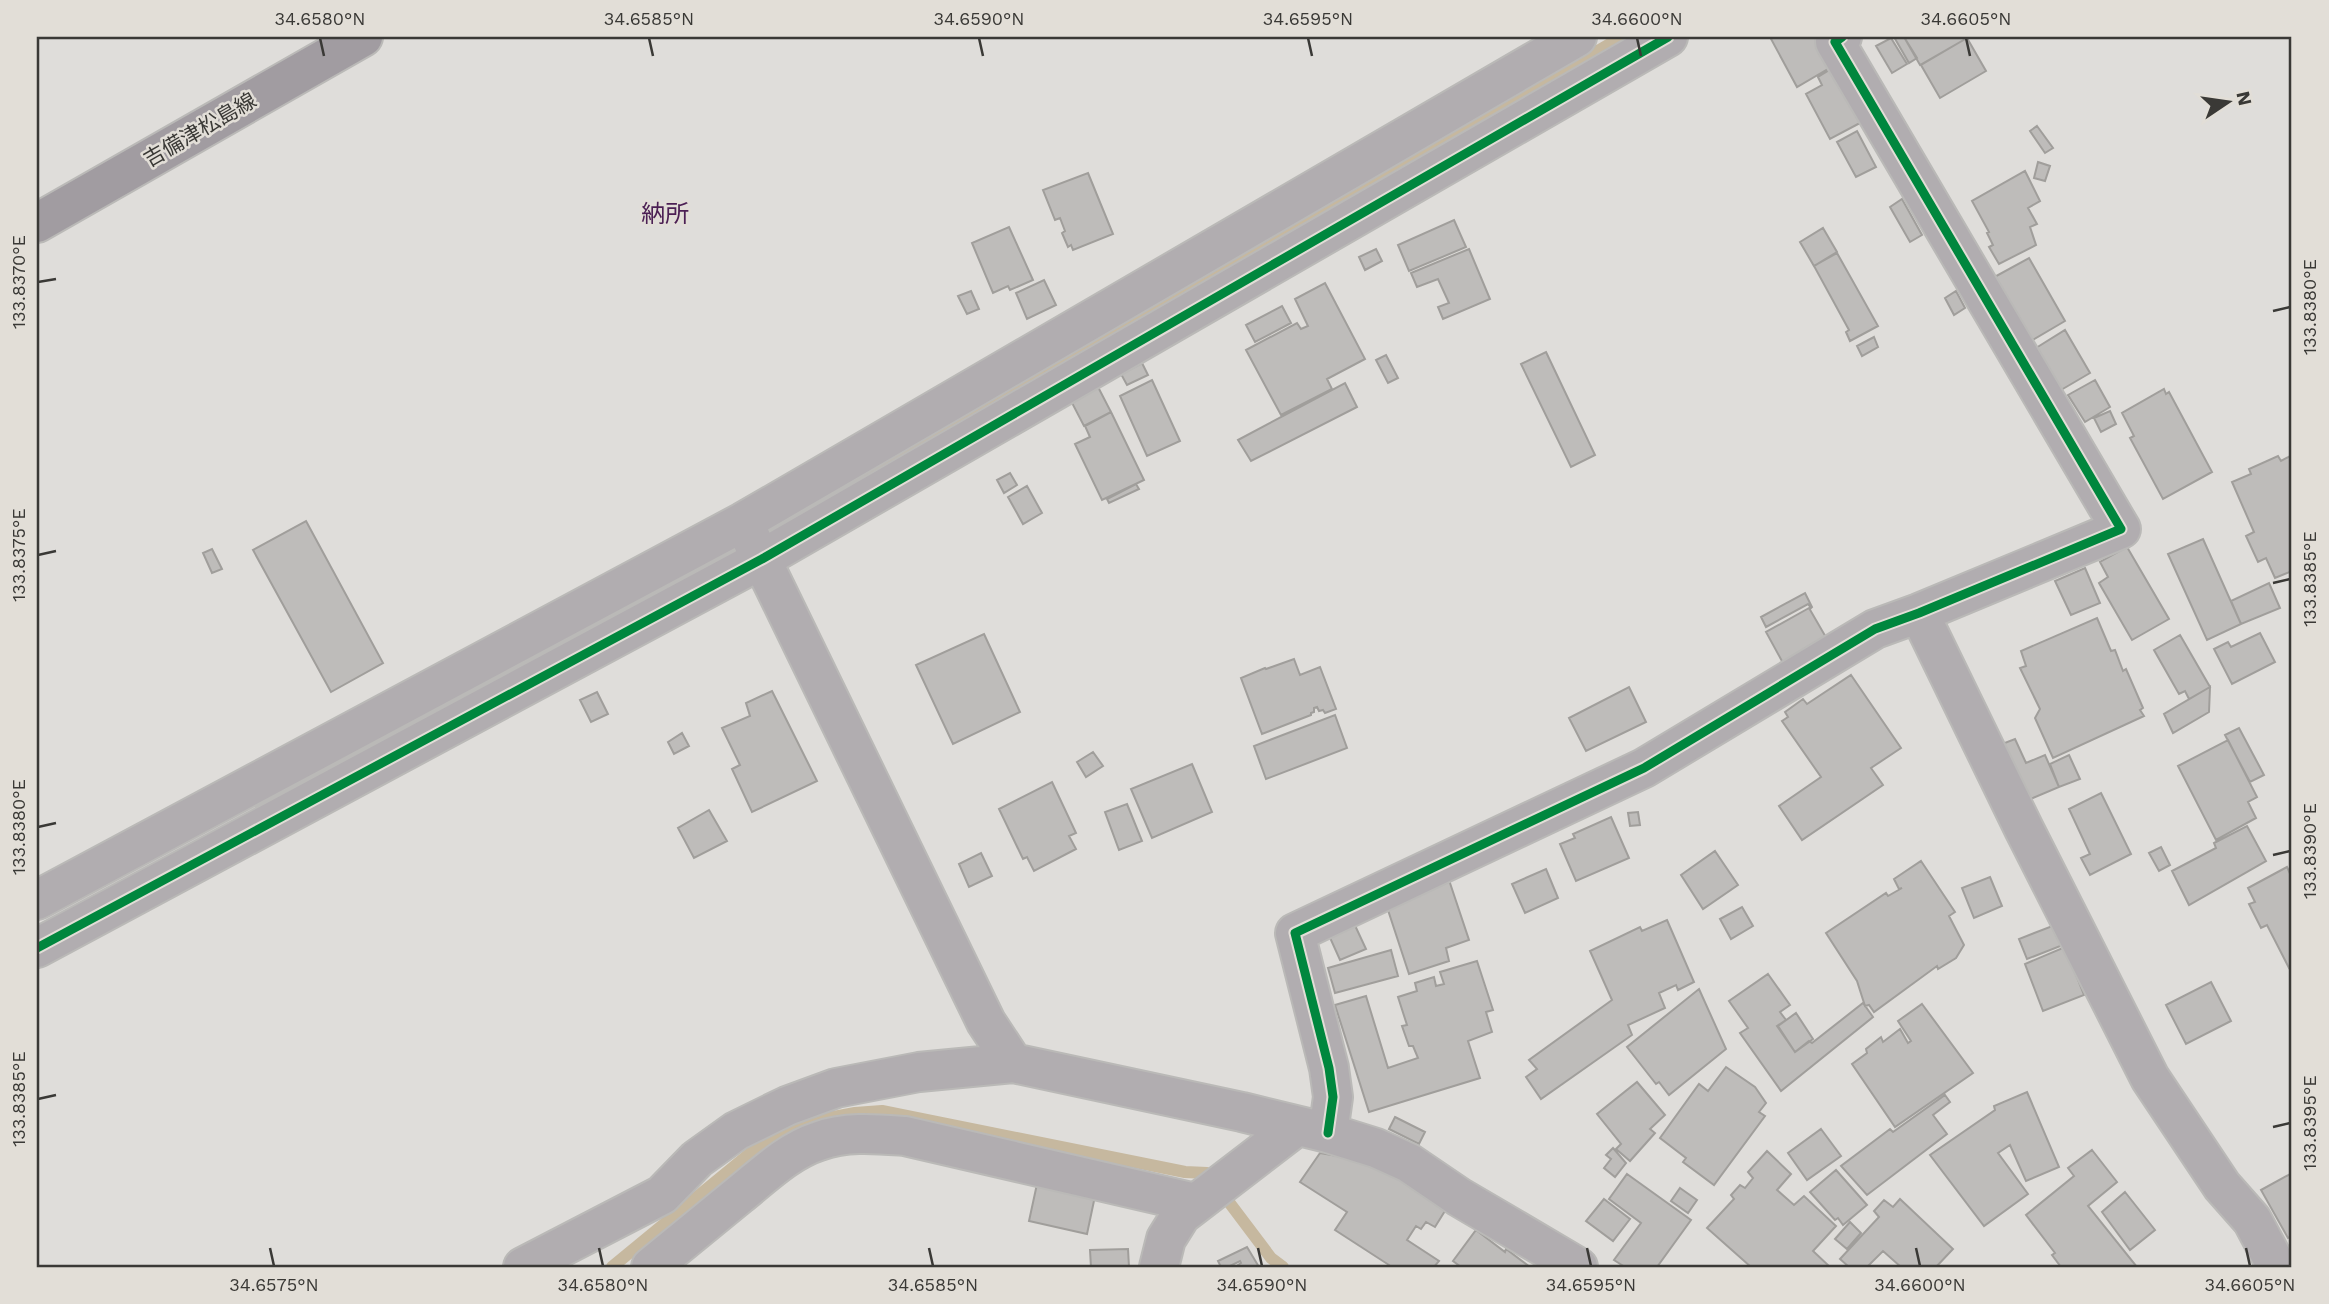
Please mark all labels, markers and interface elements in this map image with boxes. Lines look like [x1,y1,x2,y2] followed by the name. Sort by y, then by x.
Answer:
[274,8,366,29] text: 34.6580°N
[604,8,694,29] text: 34.6585°N
[933,8,1025,29] text: 34.6590°N
[1263,8,1353,29] text: 34.6595°N
[1591,8,1683,29] text: 34.6600°N
[1921,8,2011,29] text: 34.6605°N
[2192,66,2262,136] north arrow
[139,87,261,172] street label: 吉備津松島線
[2231,89,2257,108] text: N
[641,200,689,228] district label: 納所
[8,235,29,329] text: 133.8370°E
[2299,259,2320,355] text: 133.8380°E
[8,508,29,602] text: 133.8375°E
[2299,531,2320,627] text: 133.8385°E
[8,779,29,875] text: 133.8380°E
[2299,803,2320,899] text: 133.8390°E
[8,1051,29,1147] text: 133.8385°E
[2299,1075,2320,1171] text: 133.8395°E
[229,1274,319,1295] text: 34.6575°N
[557,1274,649,1295] text: 34.6580°N
[888,1274,978,1295] text: 34.6585°N
[1216,1274,1308,1295] text: 34.6590°N
[1546,1274,1636,1295] text: 34.6595°N
[1874,1274,1966,1295] text: 34.6600°N
[2205,1274,2295,1295] text: 34.6605°N

